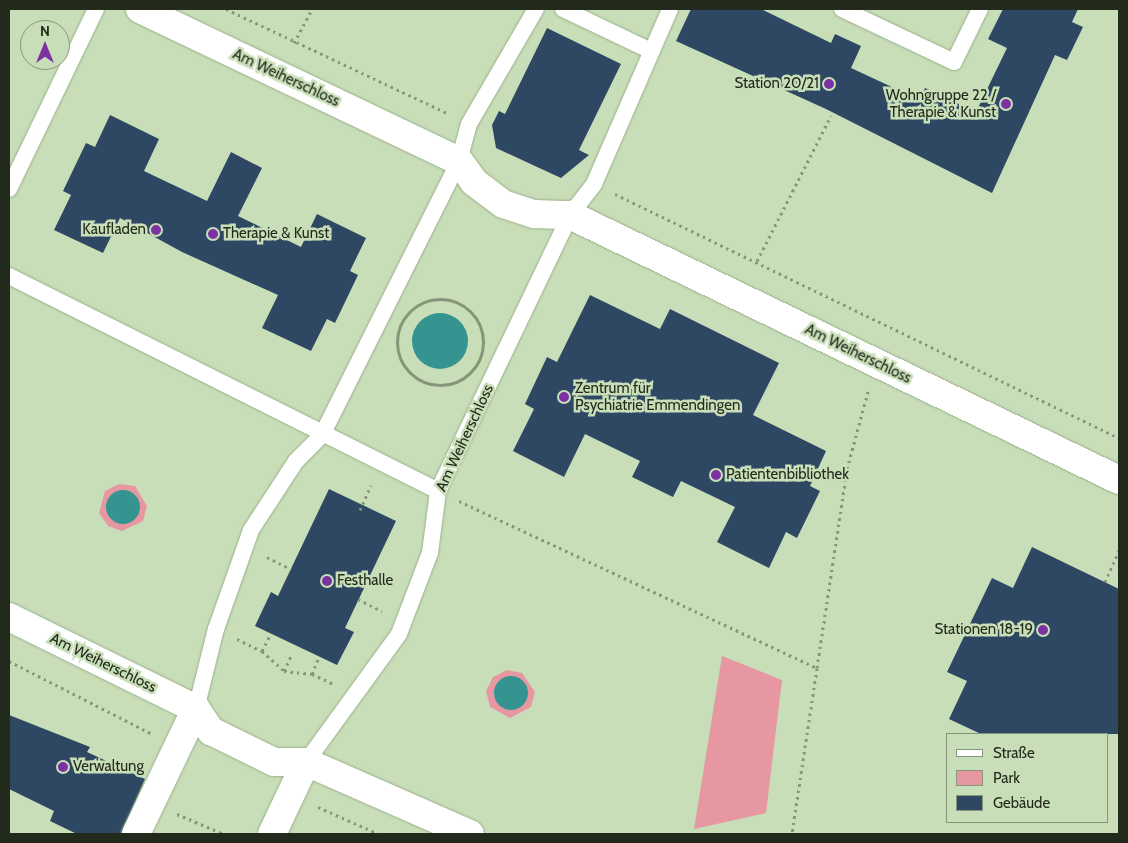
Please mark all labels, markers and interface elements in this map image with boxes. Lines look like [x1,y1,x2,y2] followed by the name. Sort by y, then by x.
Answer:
[20,20,70,70] north arrow
[40,22,50,40] text: N
[230,45,342,111] street label: Am Weiherschloss
[734,75,819,93] place label: Station 20/21
[823,78,835,90] marker: Station 20/21
[886,86,996,121] place label: Wohngruppe 22 / Therapie & Kunst
[1000,98,1012,110] marker: Wohngruppe 22 / Therapie & Kunst
[82,221,146,239] place label: Kaufladen
[150,224,162,236] marker: Kaufladen
[223,225,329,243] place label: Therapie & Kunst
[207,228,219,240] marker: Therapie & Kunst
[802,320,914,388] street label: Am Weiherschloss
[575,379,740,414] place label: Zentrum für Psychiatrie Emmendingen
[432,382,498,494] street label: Am Weiherschloss
[557,390,571,404] marker: Zentrum für Psychiatrie Emmendingen
[726,466,849,484] place label: Patientenbibliothek
[710,469,722,481] marker: Patientenbibliothek
[337,572,393,590] place label: Festhalle
[321,575,333,587] marker: Festhalle
[935,621,1033,639] place label: Stationen 18-19
[1037,624,1049,636] marker: Stationen 18-19
[47,629,159,697] street label: Am Weiherschloss
[946,733,1108,823] legend
[993,744,1035,762] text: Straße
[73,758,144,776] place label: Verwaltung
[57,761,69,773] marker: Verwaltung
[993,769,1020,787] text: Park
[993,794,1050,812] text: Gebäude

